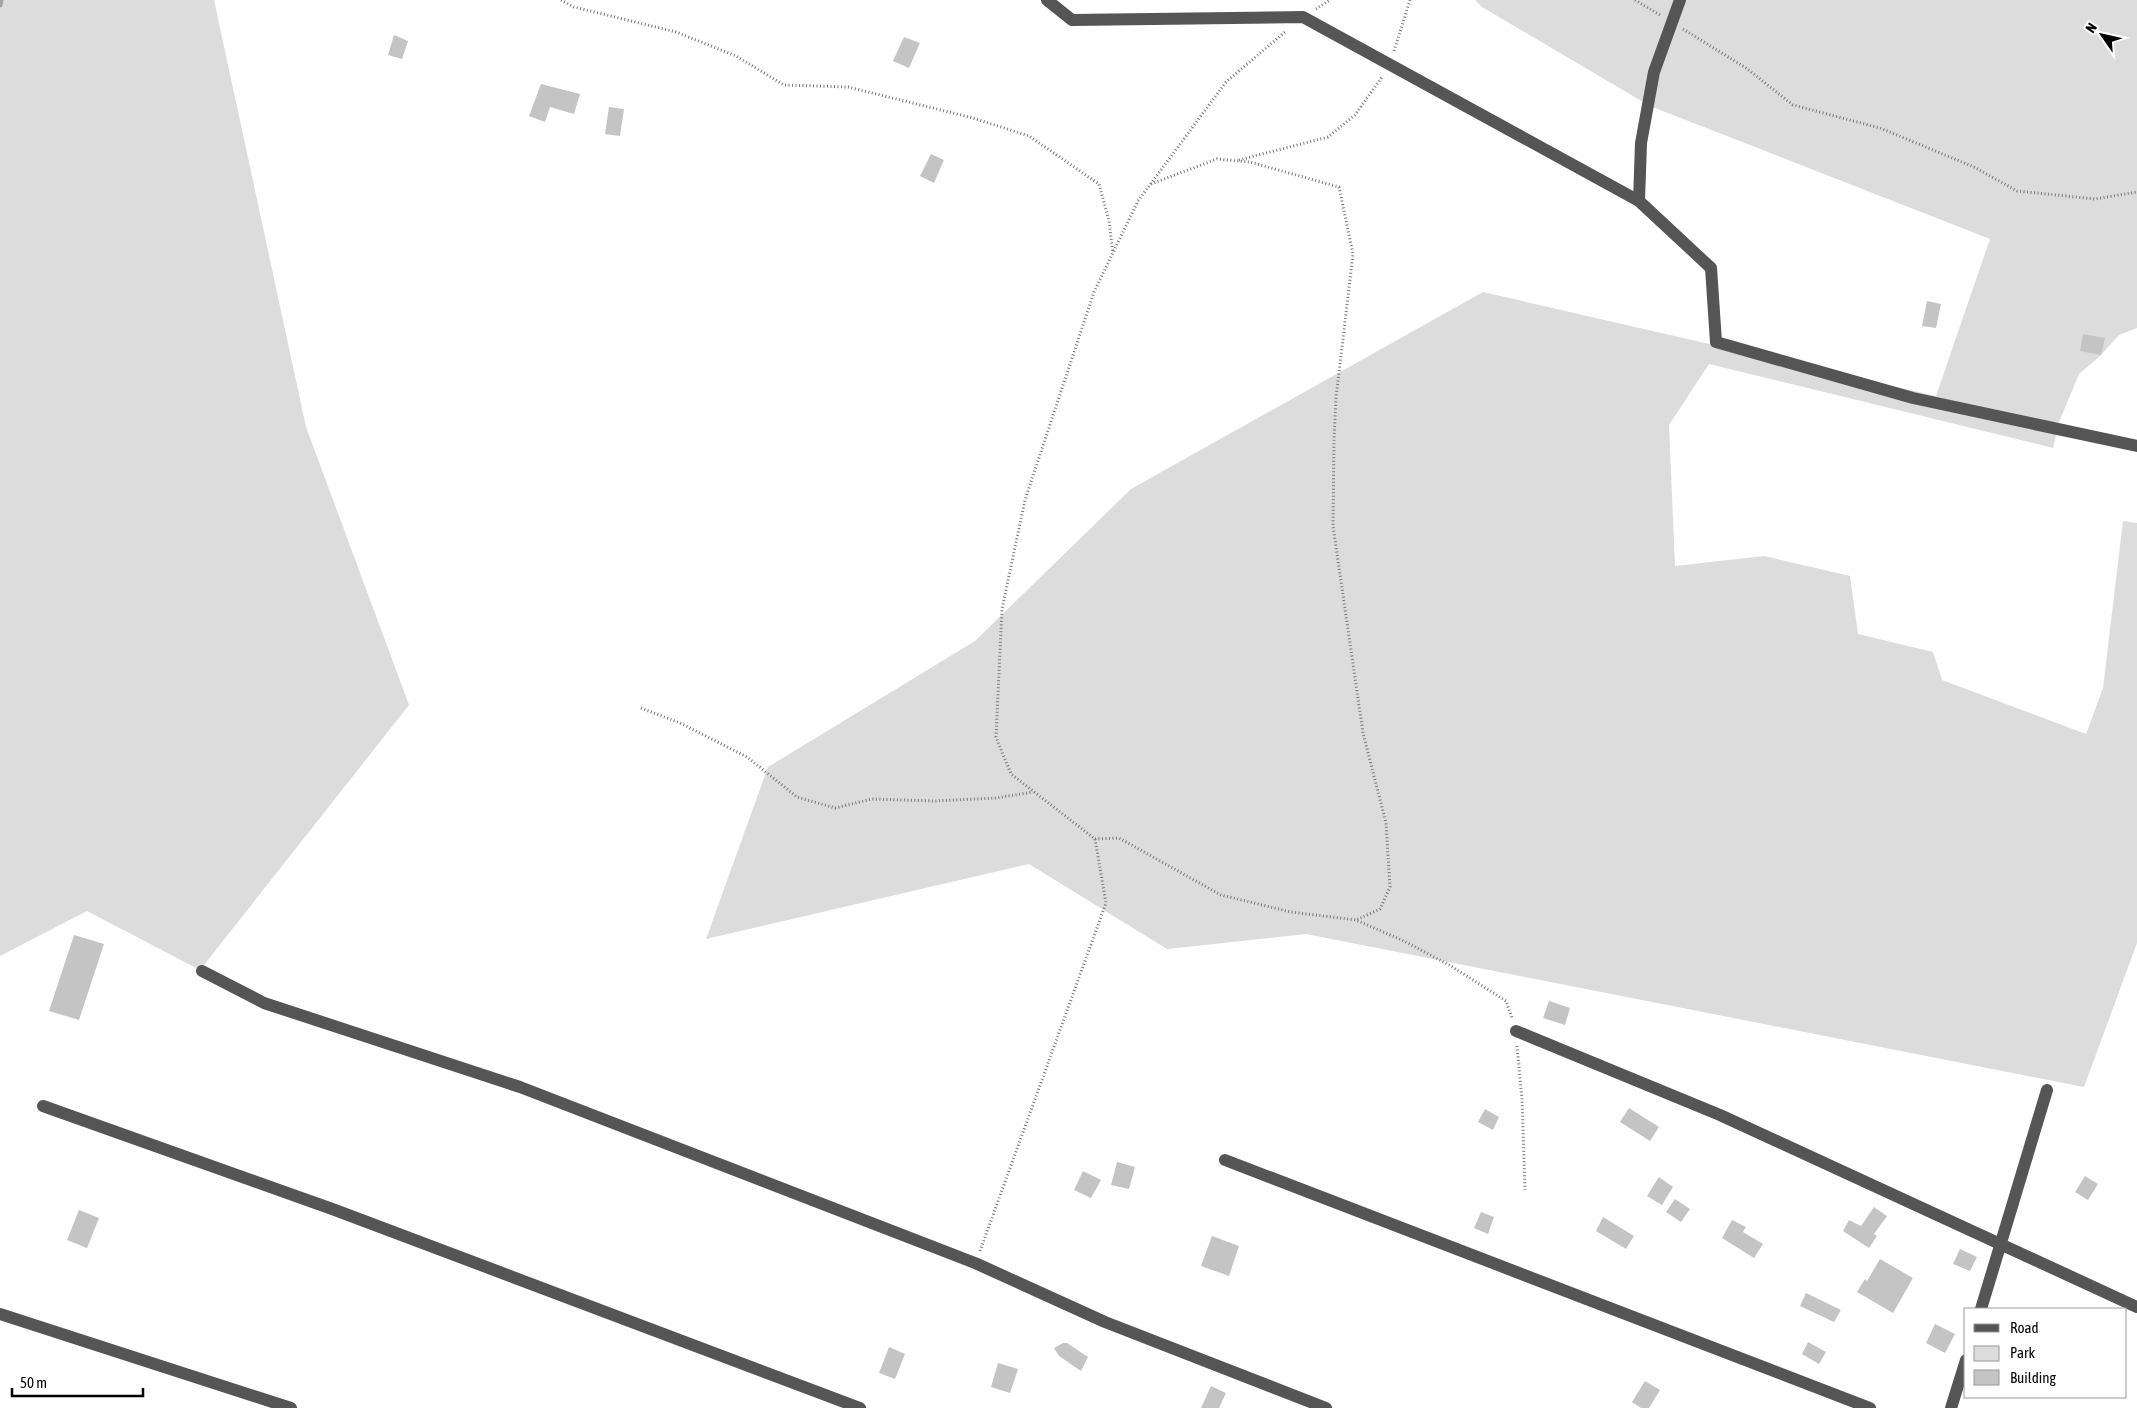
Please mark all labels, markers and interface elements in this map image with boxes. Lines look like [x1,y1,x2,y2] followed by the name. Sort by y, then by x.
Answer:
[2077,10,2127,60] north arrow
[2082,20,2100,36] text: N
[1964,1308,2127,1398] legend
[2010,1319,2039,1336] text: Road
[2010,1344,2035,1361] text: Park
[12,1366,144,1398] scale bar
[2010,1369,2056,1386] text: Building
[20,1374,47,1391] text: 50 m

